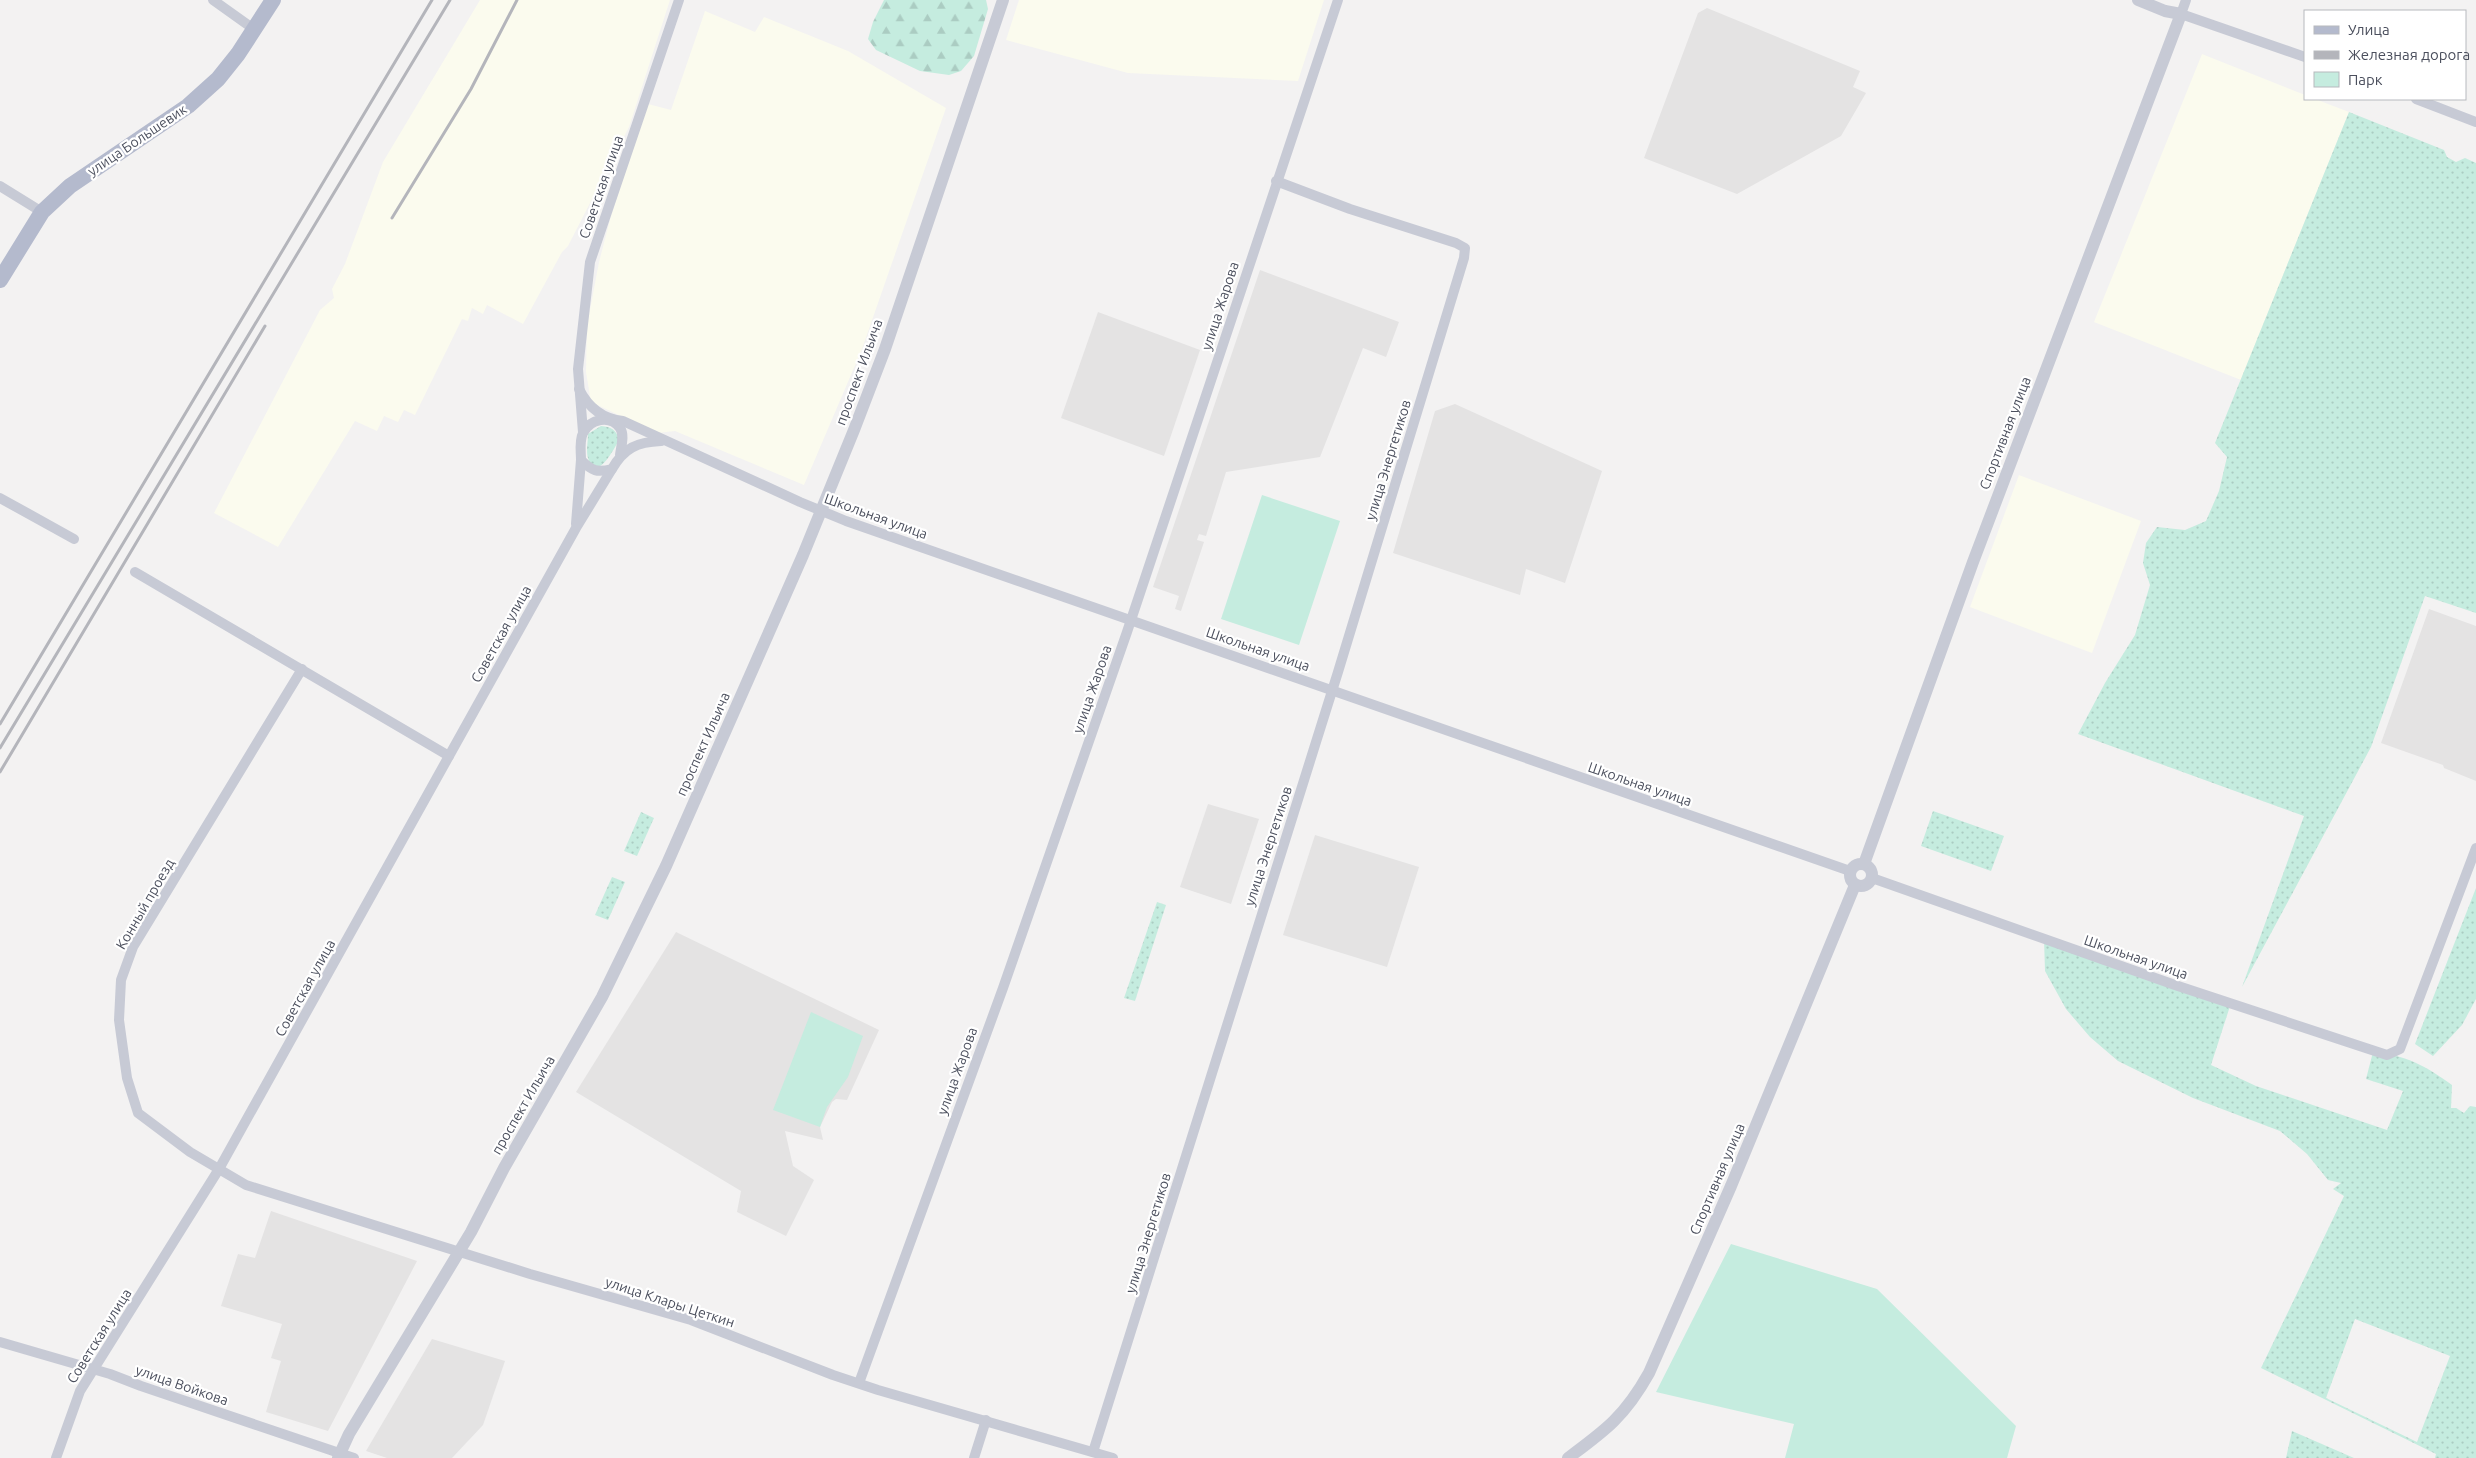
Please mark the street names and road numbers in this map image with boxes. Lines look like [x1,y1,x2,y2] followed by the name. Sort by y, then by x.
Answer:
[84,101,190,179] street label: улица Большевик
[576,133,626,241] street label: Советская улица
[1198,260,1242,352] street label: улица Жарова
[832,317,886,427] street label: проспект Ильича
[1976,374,2034,492] street label: Спортивная улица
[1362,398,1414,522] street label: улица Энергетиков
[822,490,930,542] street label: Школьная улица
[468,583,534,685] street label: Советская улица
[1204,624,1312,674] street label: Школьная улица
[1069,643,1115,735] street label: улица Жарова
[673,690,733,798] street label: проспект Ильича
[1586,759,1694,809] street label: Школьная улица
[1241,784,1295,908] street label: улица Энергетиков
[113,856,177,952] street label: Конный проезд
[2082,932,2190,982] street label: Школьная улица
[272,937,338,1039] street label: Советская улица
[934,1025,980,1117] street label: улица Жарова
[488,1053,558,1157] street label: проспект Ильича
[1686,1121,1748,1237] street label: Спортивная улица
[1122,1171,1174,1295] street label: улица Энергетиков
[603,1274,737,1330] street label: улица Клары Цеткин
[63,1286,135,1386] street label: Советская улица
[134,1362,230,1408] street label: улица Войкова

